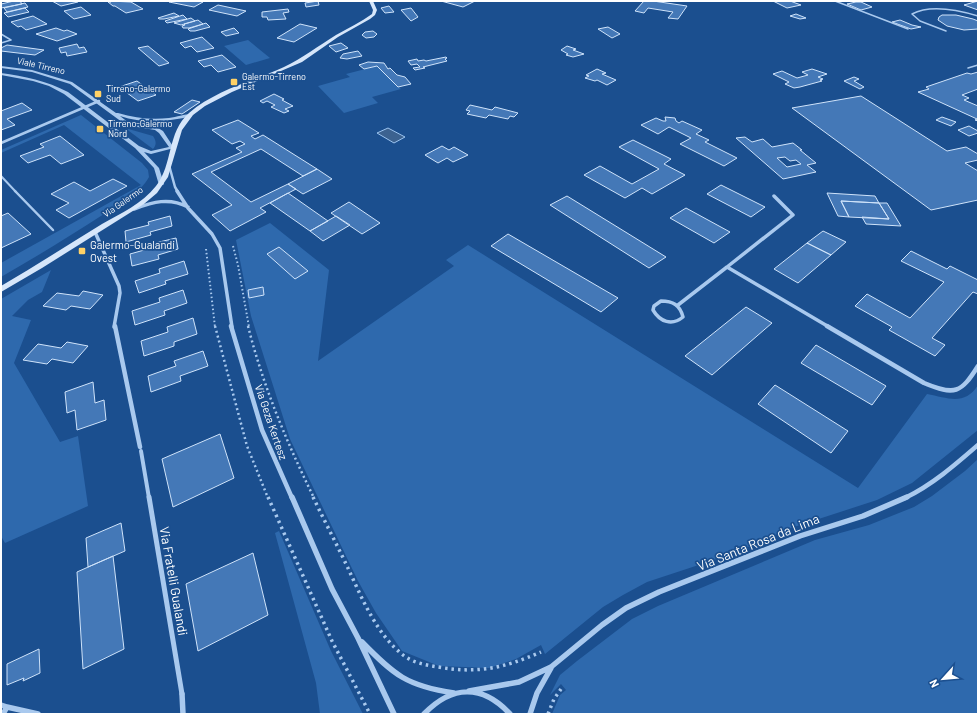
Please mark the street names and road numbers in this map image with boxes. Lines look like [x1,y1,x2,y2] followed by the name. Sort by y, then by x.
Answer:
[16,55,66,76] street label: Viale Tirreno
[101,184,145,219] street label: Via Galermo
[253,382,290,461] street label: Via Geza Kertesz
[695,510,821,574] street label: Via Santa Rosa da Lima
[157,525,191,637] street label: Via Fratelli Gualandi

